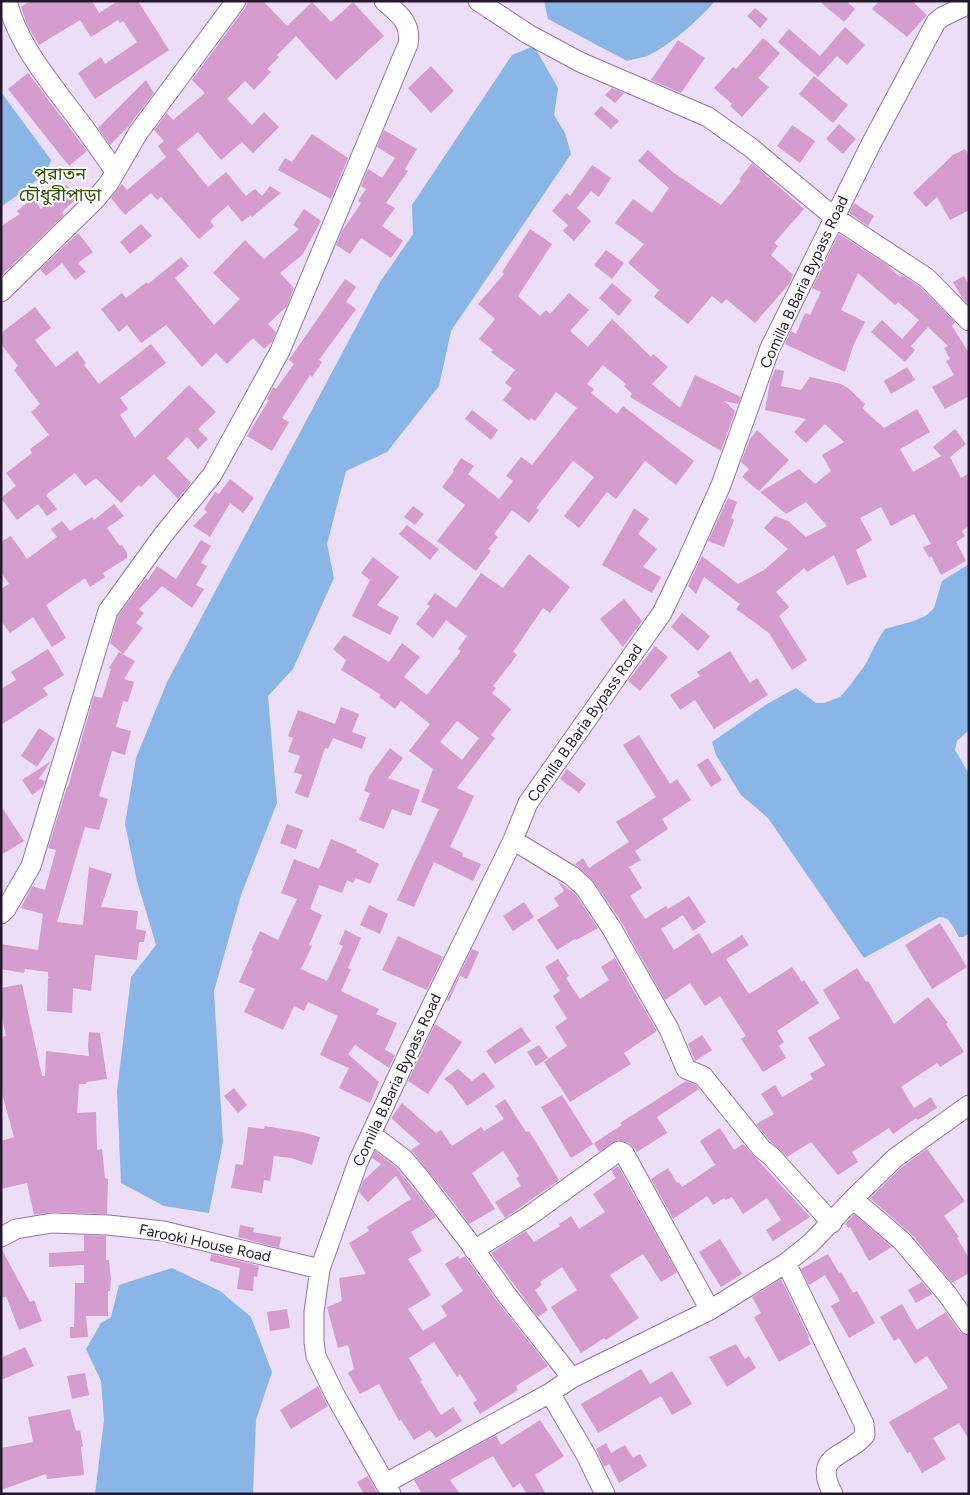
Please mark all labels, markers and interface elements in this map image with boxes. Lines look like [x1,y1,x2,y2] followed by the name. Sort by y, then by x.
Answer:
[19,163,101,206] district label: পুরাতন চৌধুরীপাড়া
[756,193,852,371] street label: Comilla B.Baria Bypass Road
[524,641,646,805] street label: Comilla B.Baria Bypass Road
[349,991,445,1169] street label: Comilla B.Baria Bypass Road
[137,1220,273,1266] street label: Farooki House Road

